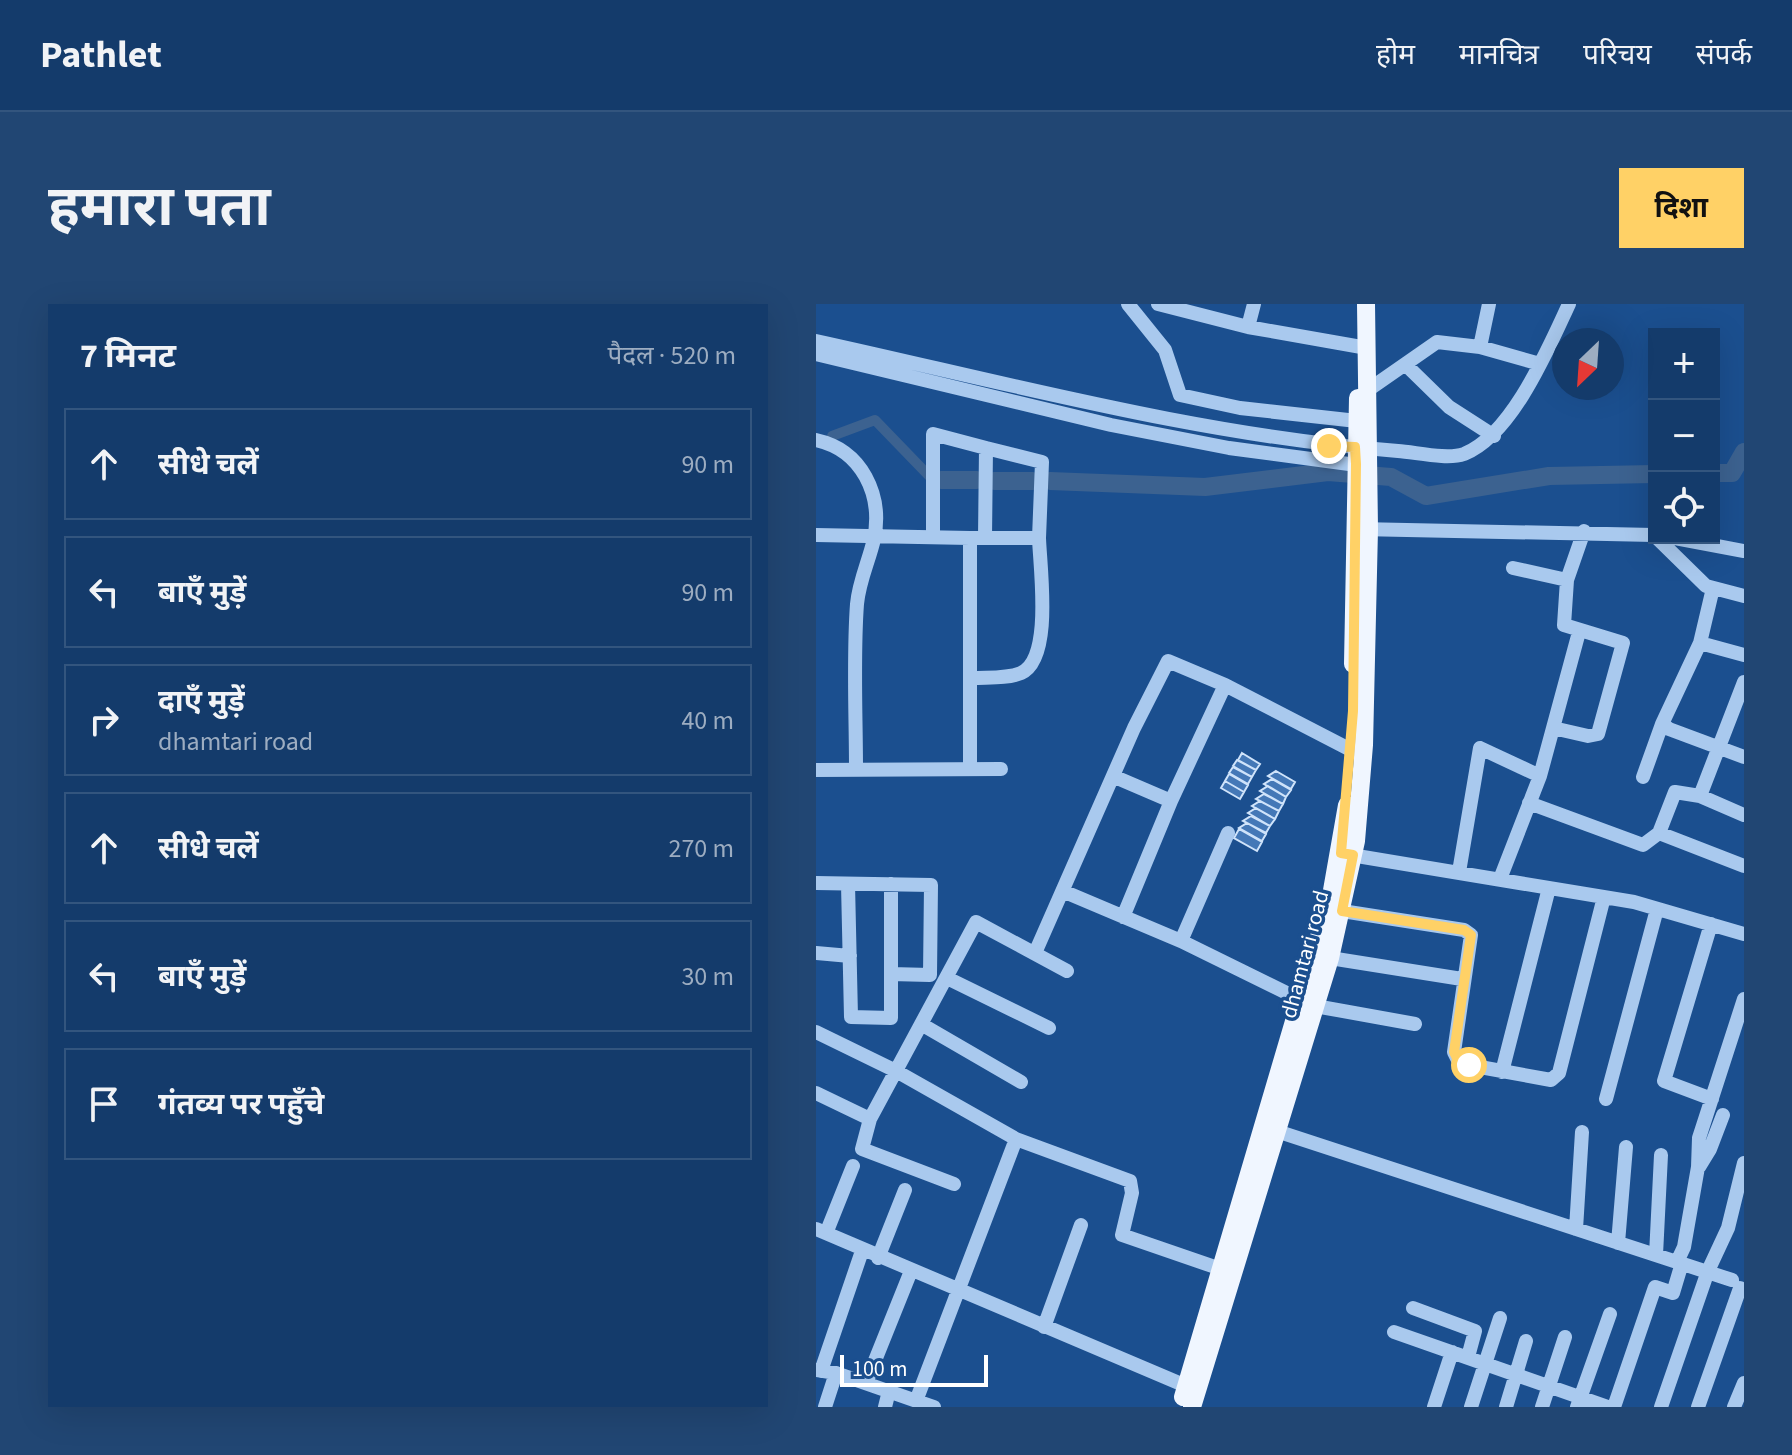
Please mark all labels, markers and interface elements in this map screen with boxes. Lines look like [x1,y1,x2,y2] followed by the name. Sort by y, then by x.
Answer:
[40,28,162,82] text: Pathlet
[1376,35,1415,75] text: होम
[1459,35,1539,75] text: मानचित्र
[1583,35,1652,75] text: परिचय
[1696,35,1752,75] text: संपर्क
[48,168,271,247] text: हमारा पता
[1619,168,1744,248] button: दिशा
[1552,328,1624,400] north arrow
[1648,328,1720,544] map controls
[1648,328,1720,400] button: +
[80,332,176,381] text: 7 मिनट
[607,337,736,374] text: पैदल · 520 m
[1648,400,1720,472] button: −
[1311,428,1347,464] route end
[82,442,126,486] icon: ahead
[158,443,259,486] text: सीधे चलें
[681,446,734,483] text: 90 m
[1648,472,1720,544] button: locate
[82,570,126,614] icon: left
[158,571,246,614] text: बाएँ मुड़ें
[681,574,734,611] text: 90 m
[158,680,245,723] text: दाएँ मुड़ें
[82,698,126,742] icon: right
[681,702,734,739] text: 40 m
[158,723,313,760] text: dhamtari road
[82,826,126,870] icon: ahead
[158,827,259,870] text: सीधे चलें
[668,830,734,867] text: 270 m
[1273,887,1337,1022] street label: dhamtari road
[82,954,126,998] icon: left
[158,955,246,998] text: बाएँ मुड़ें
[681,958,734,995] text: 30 m
[1451,1047,1487,1083] route start
[82,1082,126,1126] icon: arrive
[158,1083,324,1126] text: गंतव्य पर पहुँचे
[840,1351,988,1387] scale bar
[852,1353,907,1385] text: 100 m

